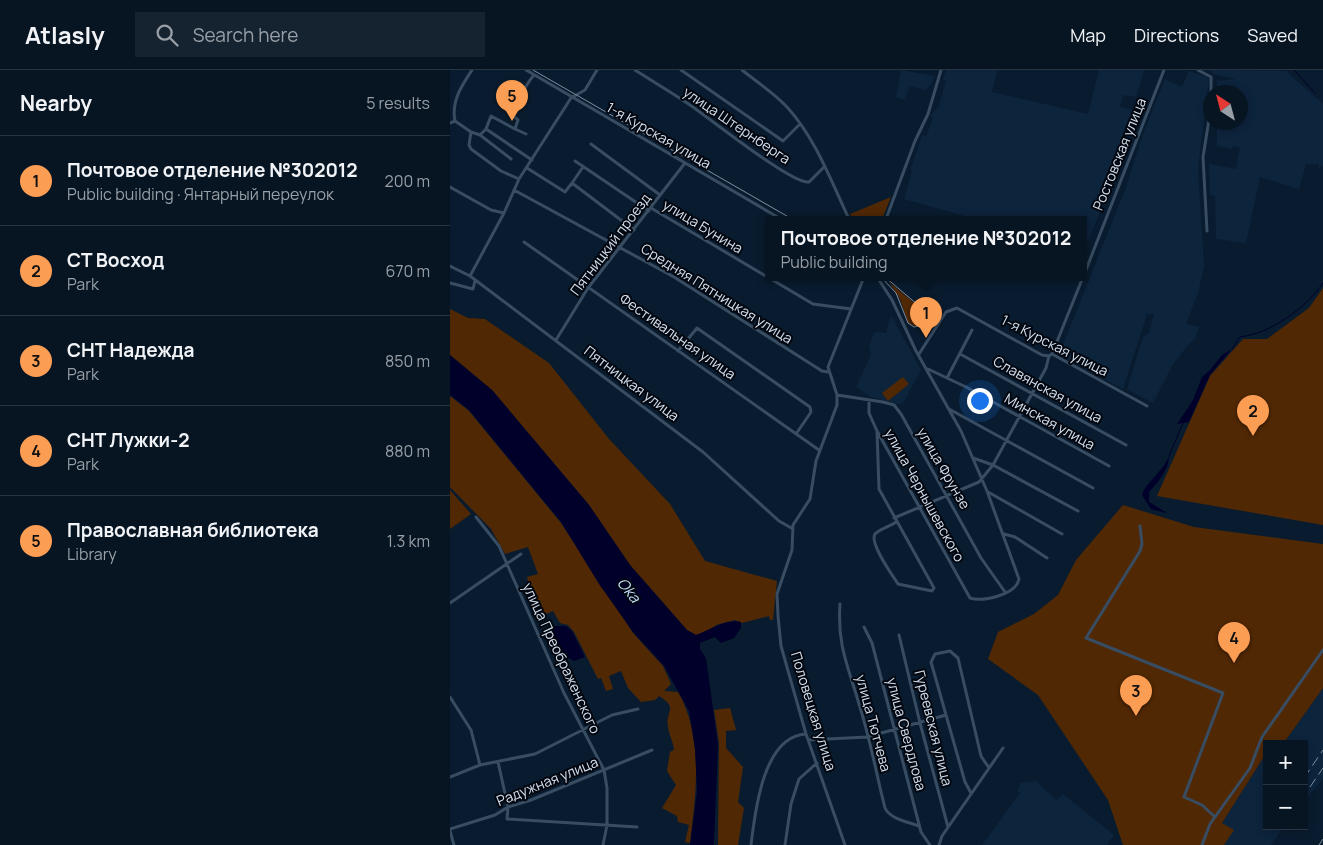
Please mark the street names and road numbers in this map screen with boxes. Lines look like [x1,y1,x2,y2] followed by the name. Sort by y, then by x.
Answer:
[680,82,794,168] street label: улица Штернберга
[1088,95,1150,213] street label: Ростовская улица
[603,97,715,173] street label: 1-я Курская улица
[565,189,655,299] street label: Пятницкий проезд
[659,195,747,257] street label: улица Бунина
[638,238,796,348] street label: Средняя Пятницкая улица
[616,289,740,383] street label: Фестивальная улица
[998,310,1112,380] street label: 1-я Курская улица
[581,341,683,425] street label: Пятницкая улица
[990,351,1106,427] street label: Славянская улица
[1001,388,1099,454] street label: Минская улица
[913,424,975,512] street label: улица Фрунзе
[880,425,970,565] street label: улица Чернышевского
[519,579,605,737] street label: улица Преображенского
[787,649,841,773] street label: Половецкая улица
[910,668,958,788] street label: Гуреевская улица
[852,672,896,774] street label: улица Тютчева
[883,675,931,793] street label: улица Свердлова
[493,752,601,810] street label: Радужная улица

